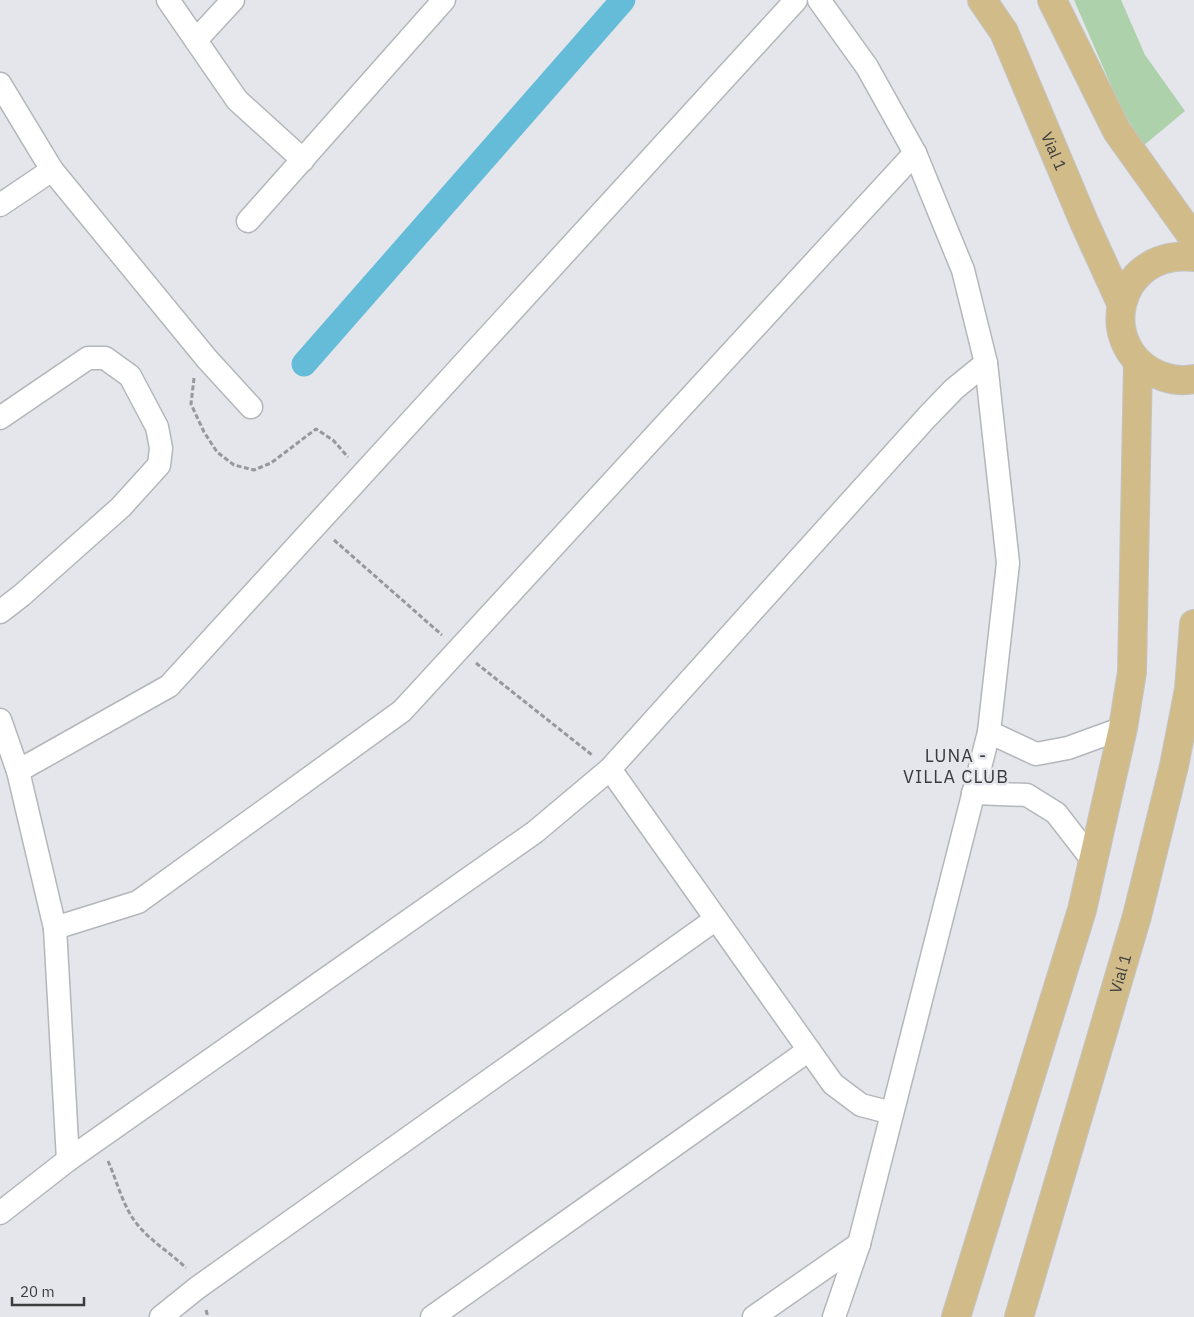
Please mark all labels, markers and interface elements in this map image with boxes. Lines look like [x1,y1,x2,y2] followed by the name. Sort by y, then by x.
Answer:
[1037,129,1071,173] street label: Vial 1
[903,744,1009,788] district label: LUNA - VILLA CLUB
[1105,952,1135,996] street label: Vial 1
[12,1274,85,1306] scale bar
[20,1282,55,1301] text: 20 m

